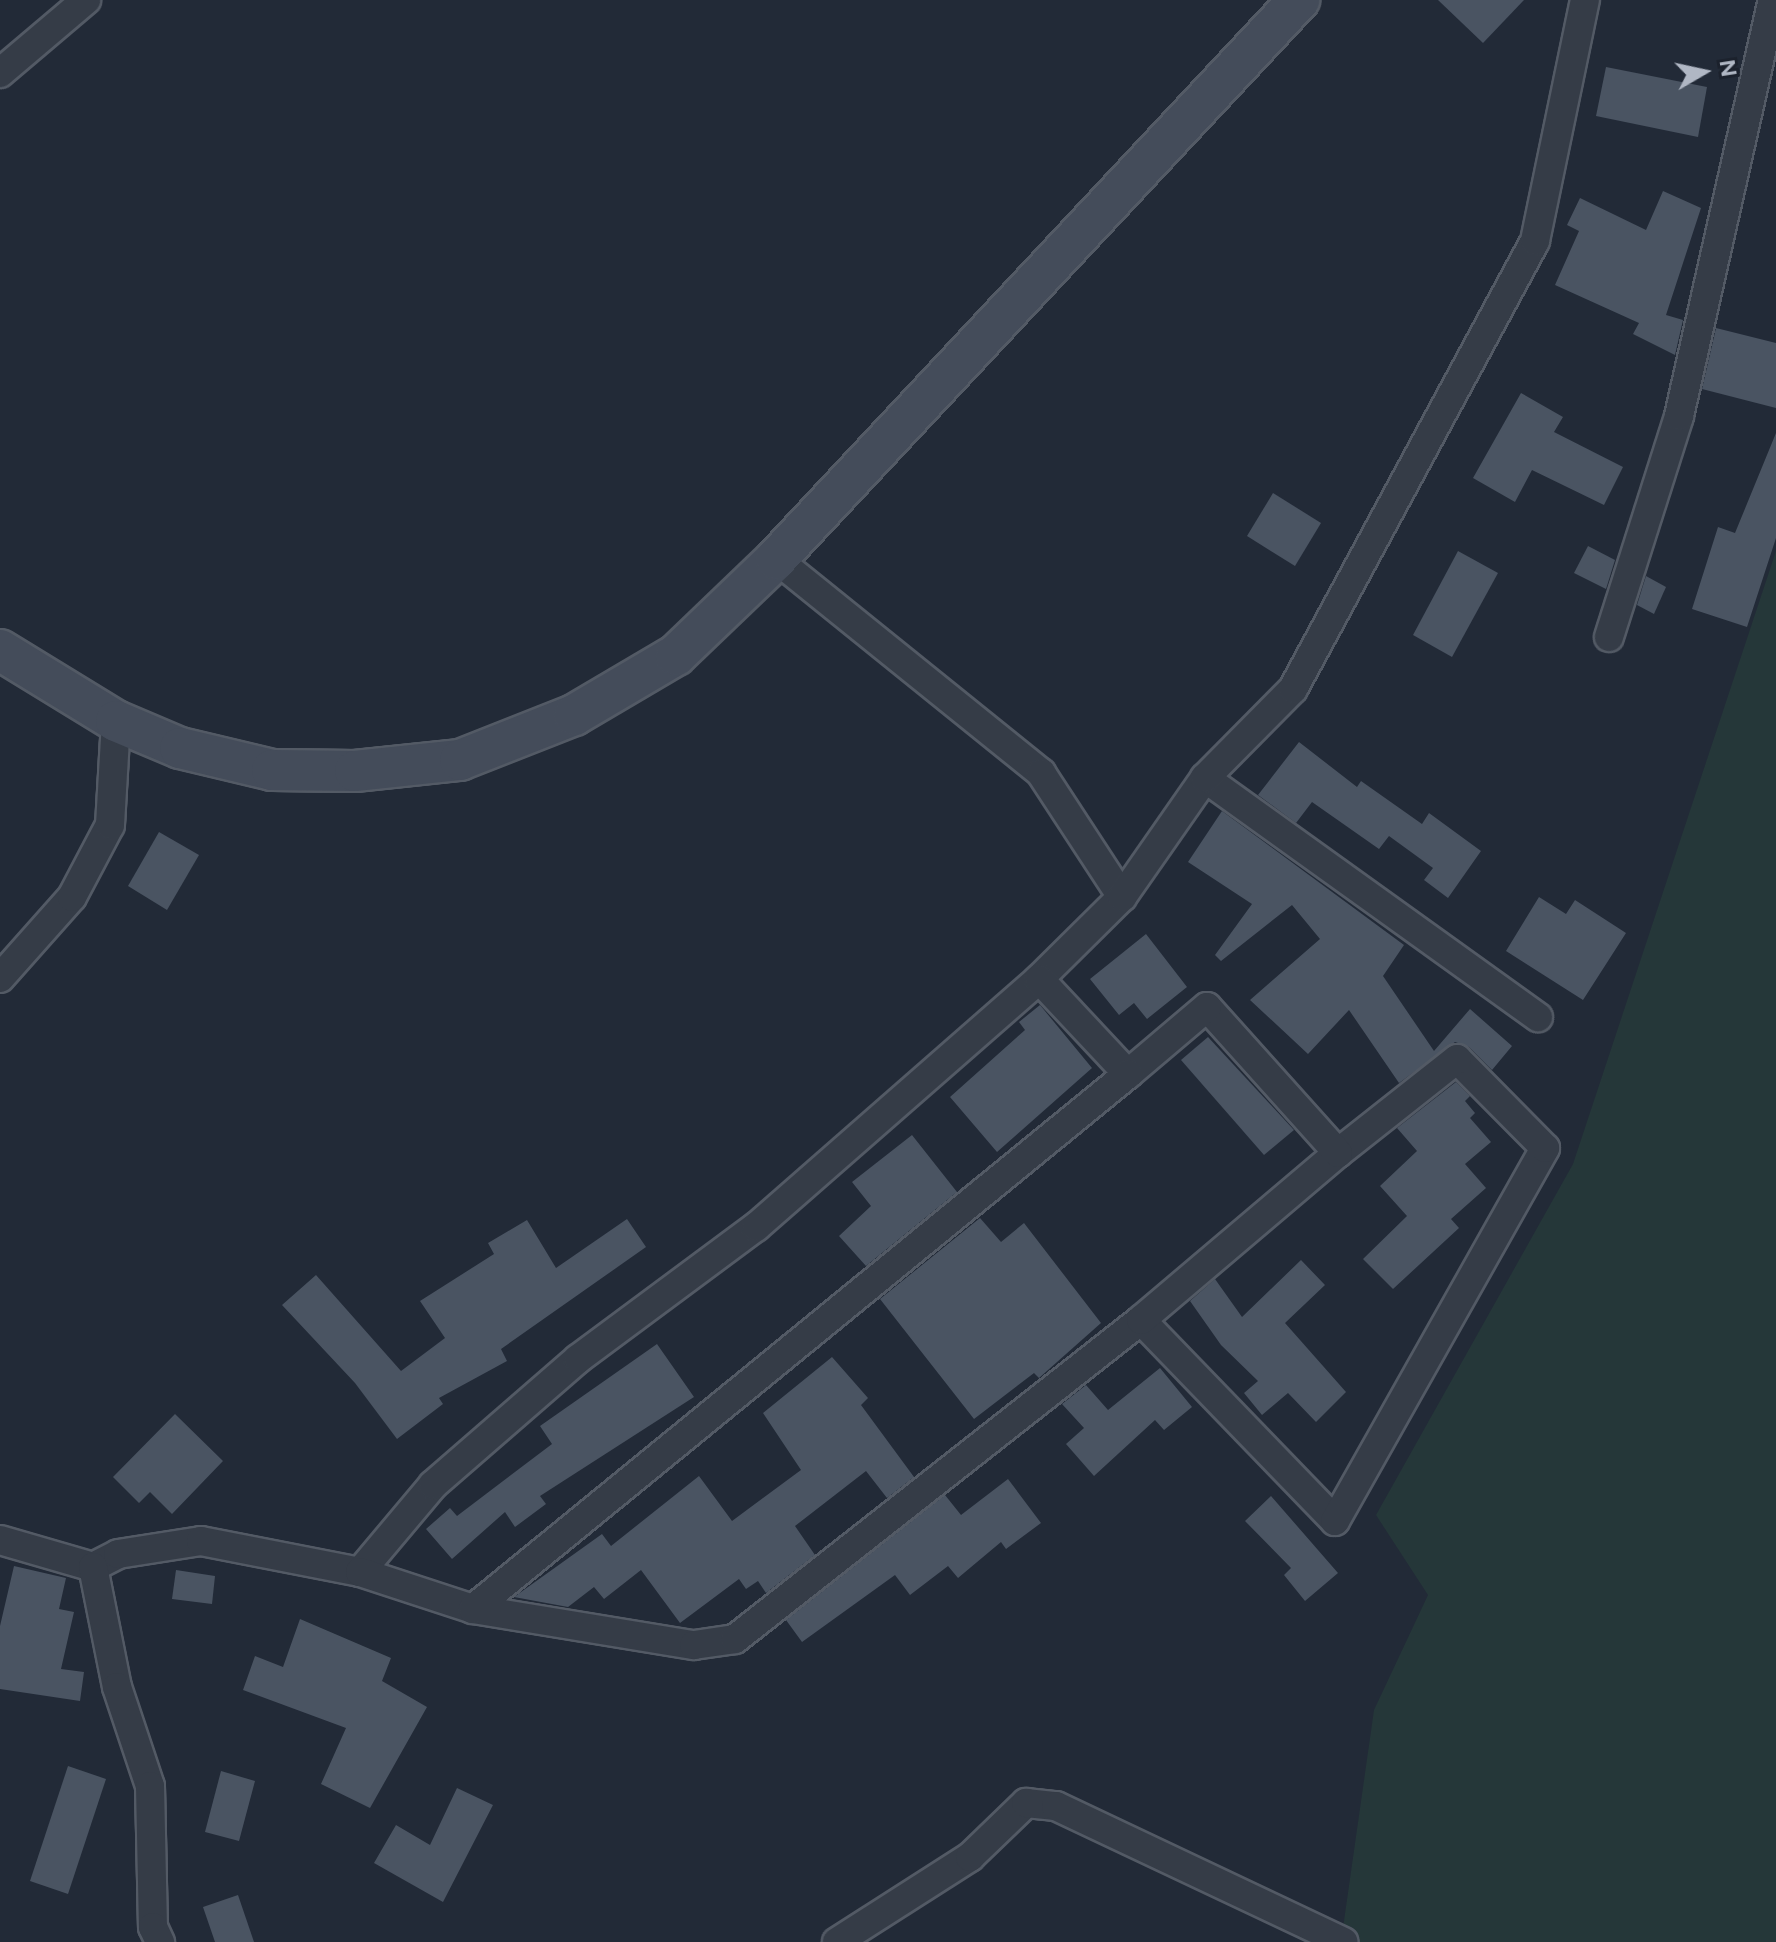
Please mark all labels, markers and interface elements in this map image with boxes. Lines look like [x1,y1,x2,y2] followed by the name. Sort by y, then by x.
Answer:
[1664,32,1744,112] north arrow
[1714,58,1743,79] text: N

